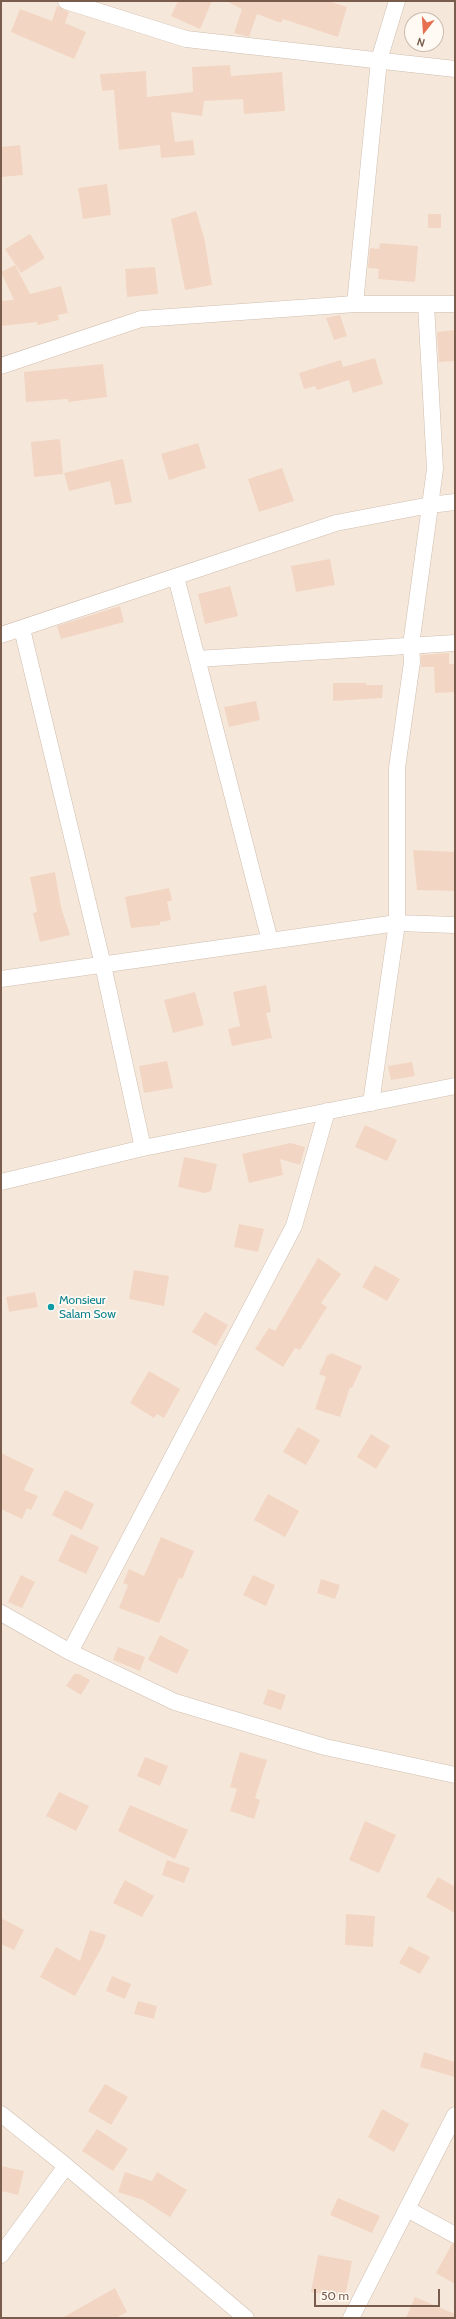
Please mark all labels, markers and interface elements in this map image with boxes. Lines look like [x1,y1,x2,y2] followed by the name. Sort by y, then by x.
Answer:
[404,12,444,52] north arrow
[415,35,427,50] text: N
[59,1293,116,1321] place label: Monsieur Salam Sow
[46,1302,56,1312] marker: Monsieur Salam Sow
[316,2281,442,2307] scale bar
[321,2288,349,2303] text: 50 m

